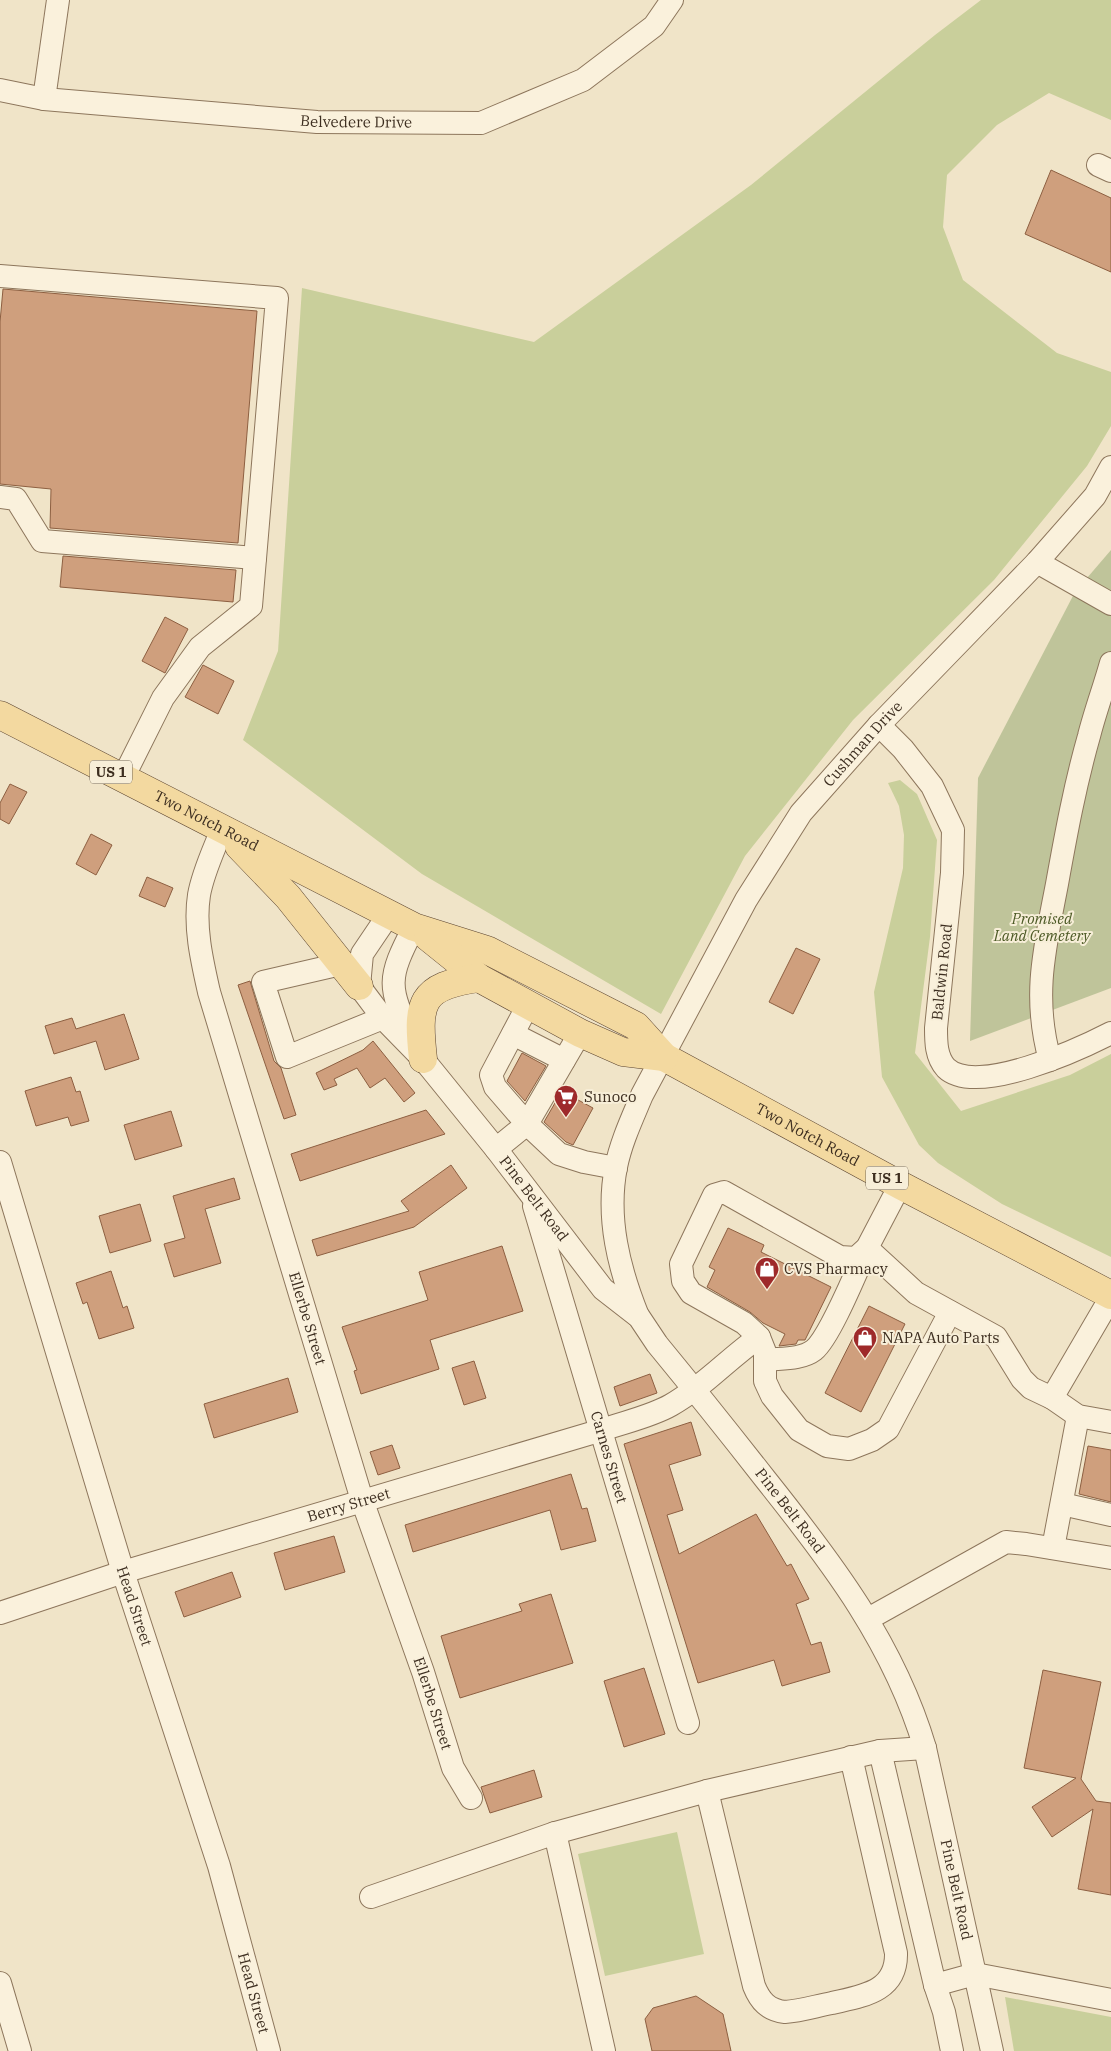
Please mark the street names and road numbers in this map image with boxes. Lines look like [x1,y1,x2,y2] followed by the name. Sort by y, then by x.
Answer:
[299,111,412,132] street label: Belvedere Drive
[819,697,906,791] street label: Cushman Drive
[90,760,132,784] road number: US 1
[151,786,262,855] street label: Two Notch Road
[927,923,956,1021] street label: Baldwin Road
[753,1099,863,1170] street label: Two Notch Road
[496,1152,573,1245] street label: Pine Belt Road
[866,1166,908,1190] road number: US 1
[285,1269,331,1367] street label: Ellerbe Street
[587,1409,632,1505] street label: Carnes Street
[751,1464,829,1557] street label: Pine Belt Road
[305,1483,392,1526] street label: Berry Street
[113,1564,157,1648] street label: Head Street
[409,1654,457,1752] street label: Ellerbe Street
[936,1838,977,1942] street label: Pine Belt Road
[234,1950,274,2036] street label: Head Street

